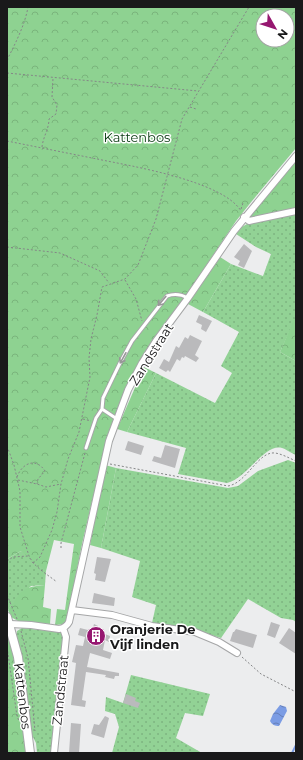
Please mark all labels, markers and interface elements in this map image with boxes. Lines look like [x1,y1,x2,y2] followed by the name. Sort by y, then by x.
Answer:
[255,8,295,48] north arrow
[275,26,291,42] text: N
[104,129,170,145] park label: Kattenbos
[158,296,167,307] one-way arrow
[125,320,177,388] street label: Zandstraat
[118,352,126,364] one-way arrow
[109,621,196,652] place label: Oranjerie De Vijf linden
[85,625,107,647] building icon: Oranjerie De Vijf linden
[48,654,72,726] street label: Zandstraat
[11,662,35,730] street label: Kattenbos

